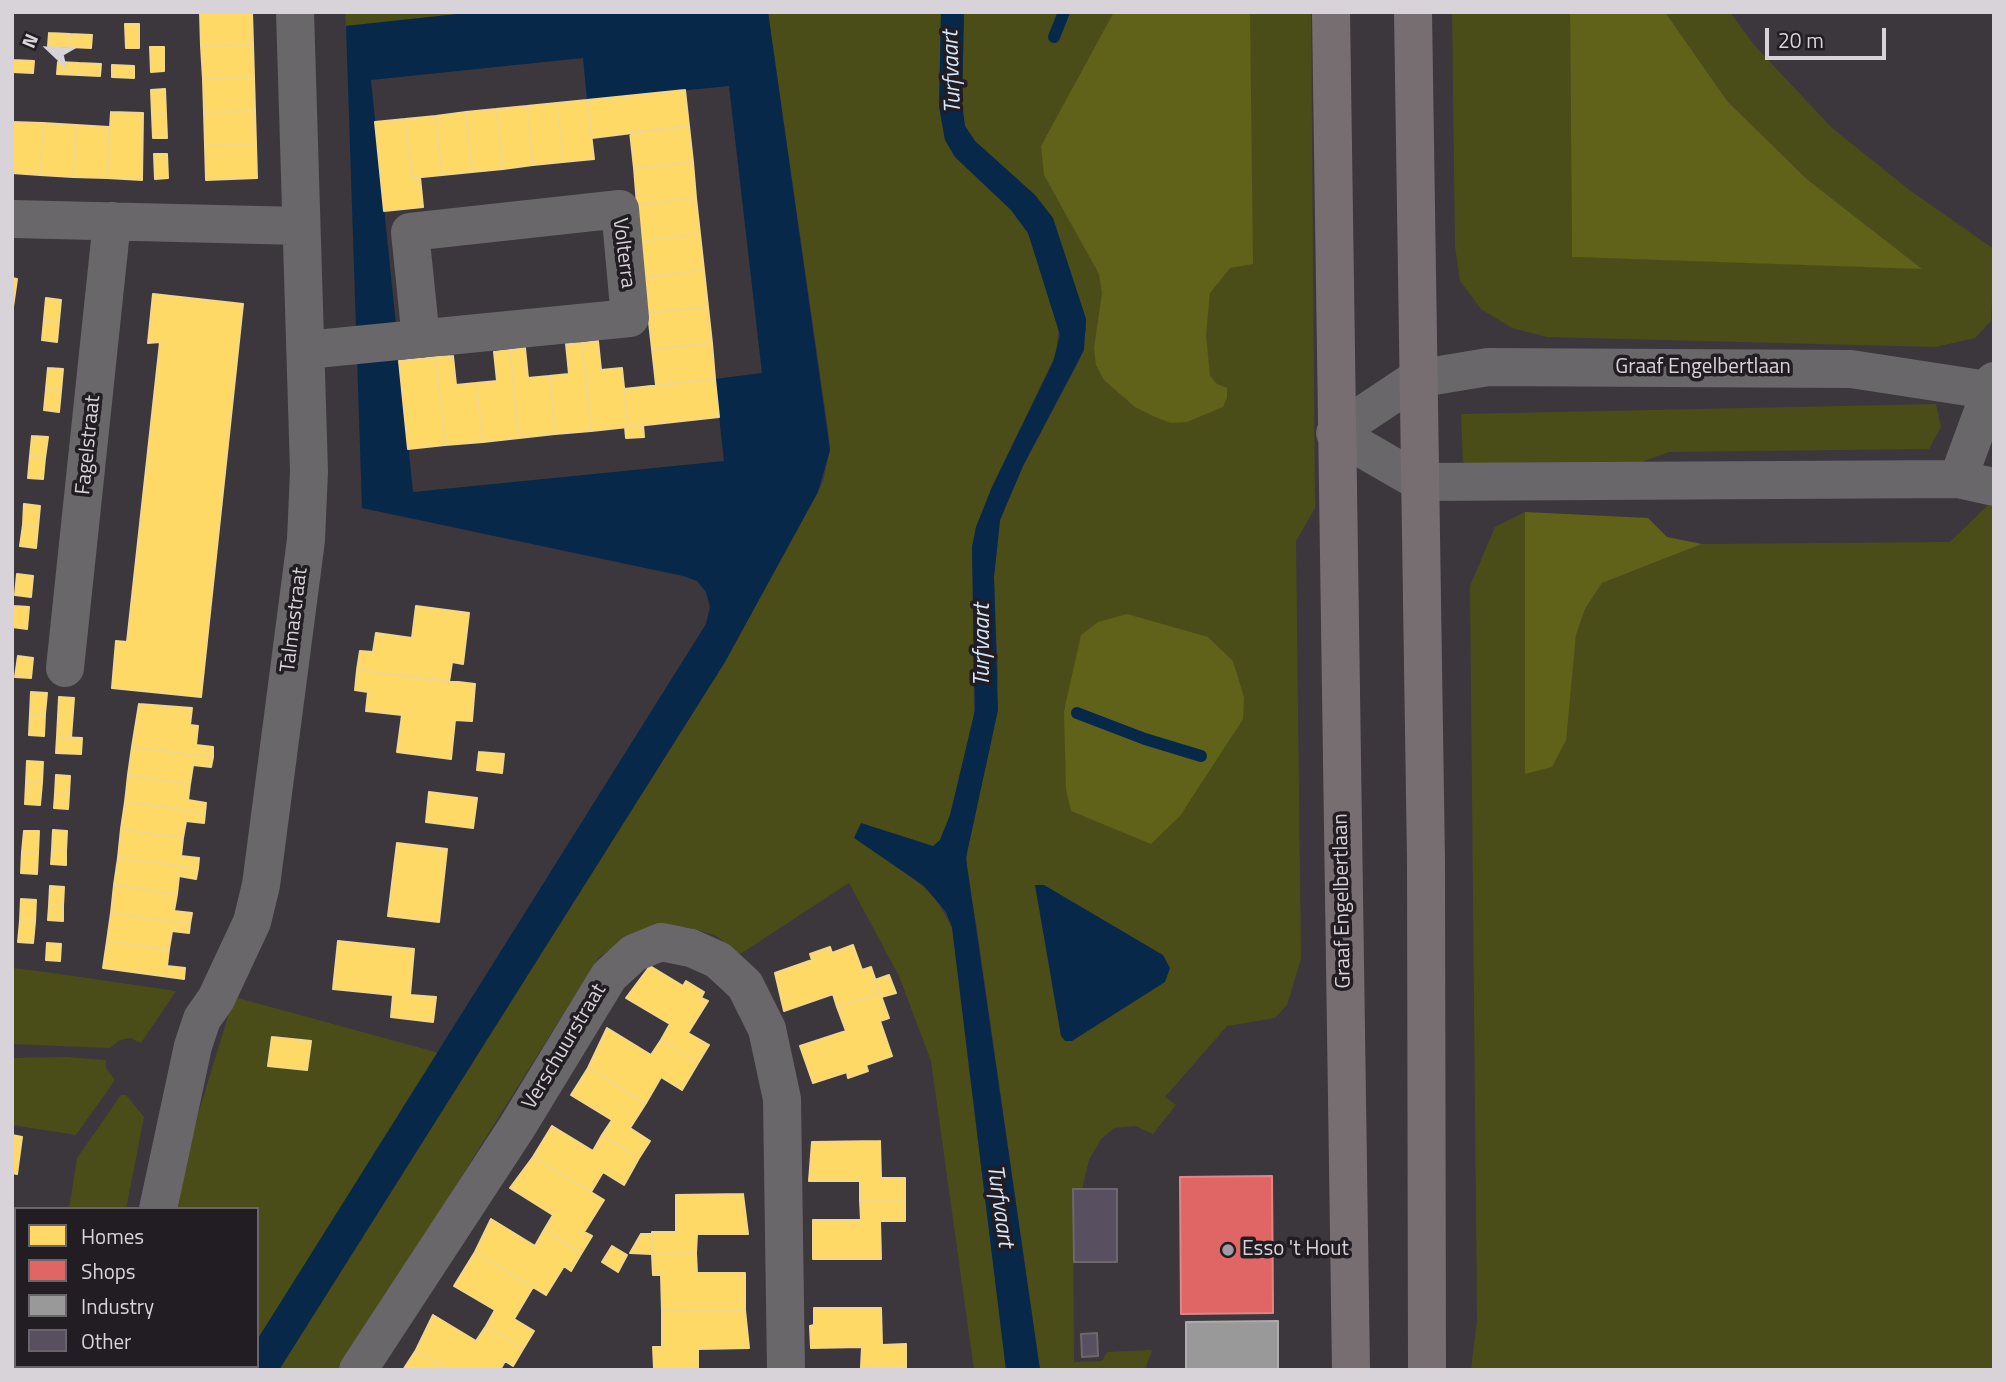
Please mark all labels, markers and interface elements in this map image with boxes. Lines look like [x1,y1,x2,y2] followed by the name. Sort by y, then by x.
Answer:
[14,14,84,84] north arrow
[1768,14,1889,58] scale bar
[1778,24,1824,56] text: 20 m
[13,29,45,52] text: N
[938,30,968,114] water label: Turfvaart
[606,216,640,290] street label: Volterra
[1615,355,1791,381] street label: Graaf Engelbertlaan
[71,394,107,496] street label: Fagelstraat
[276,566,314,674] street label: Talmastraat
[969,604,997,686] water label: Turfvaart
[1329,813,1357,989] street label: Graaf Engelbertlaan
[518,980,612,1114] street label: Verschuurstraat
[980,1163,1018,1249] water label: Turfvaart
[14,1207,259,1368] legend
[81,1220,144,1252] text: Homes
[1242,1237,1349,1263] place label: Esso 't Hout
[1220,1242,1236,1258] marker: Esso 't Hout
[81,1255,136,1287] text: Shops
[81,1290,154,1322] text: Industry
[81,1325,131,1357] text: Other

